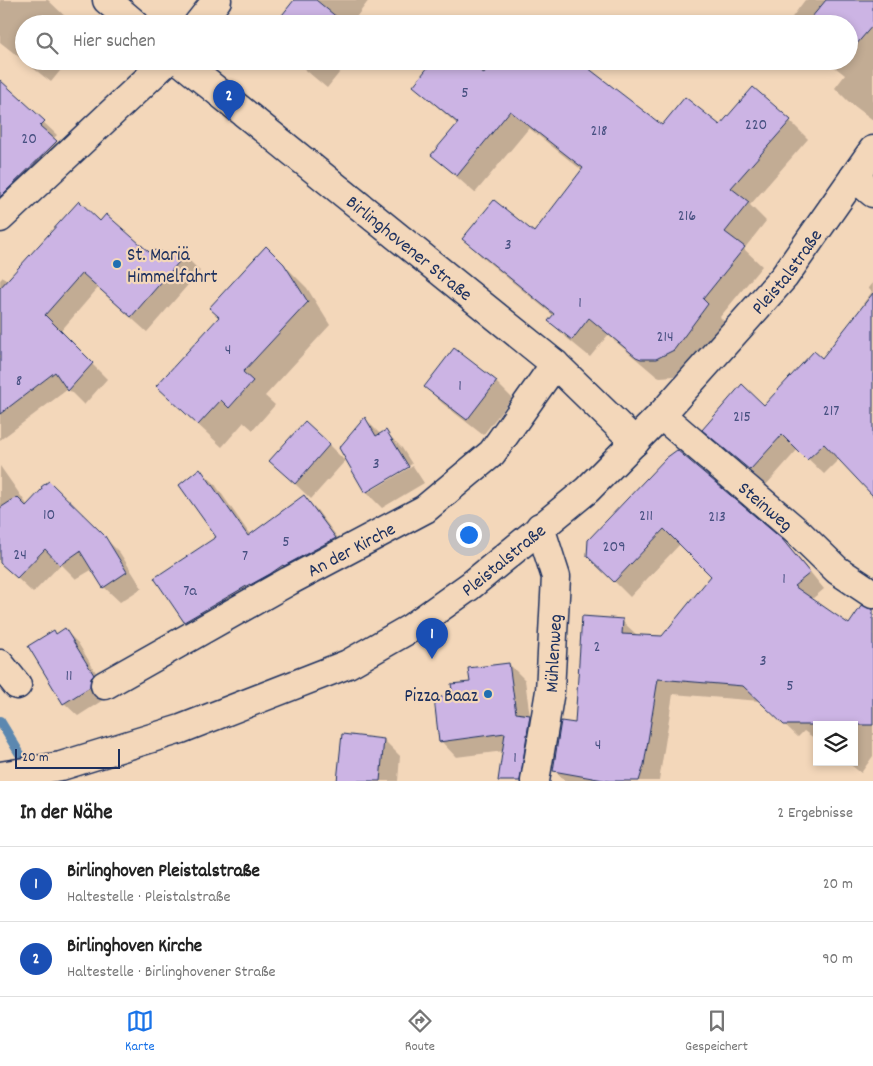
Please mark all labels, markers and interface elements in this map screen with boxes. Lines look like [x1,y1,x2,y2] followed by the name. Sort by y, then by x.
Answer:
[15,15,858,70] search box
[33,29,61,57] icon: search
[73,29,156,56] text: Hier suchen
[213,80,245,121] pin: 2
[461,82,469,105] house number: 5
[745,114,767,137] house number: 220
[591,120,607,143] house number: 218
[21,128,37,151] house number: 20
[339,190,477,309] street label: Birlinghovener Straße
[678,205,696,228] house number: 216
[747,225,831,322] street label: Pleistalstraße
[504,234,512,257] house number: 3
[127,243,218,292] place label: St. Mariä Himmelfahrt
[111,258,123,270] marker: St. Mariä Himmelfahrt
[578,292,582,315] house number: 1
[656,326,674,349] house number: 214
[225,339,231,362] house number: 4
[16,370,22,393] house number: 8
[458,375,462,398] house number: 1
[823,400,839,423] house number: 217
[733,406,751,429] house number: 215
[372,453,380,476] house number: 3
[731,477,798,540] street label: Steinweg
[43,504,55,527] house number: 10
[639,505,653,528] house number: 211
[708,506,726,529] house number: 213
[303,517,401,586] street label: An der Kirche
[457,519,553,605] street label: Pleistalstraße
[456,522,482,548] your location
[282,531,290,554] house number: 5
[602,536,626,559] house number: 209
[13,544,27,567] house number: 24
[242,545,248,568] house number: 7
[782,568,786,591] house number: 1
[183,580,197,603] house number: 7a
[540,613,571,693] street label: Mühlenweg
[416,618,448,659] pin: 1
[594,636,601,659] house number: 2
[759,650,767,673] house number: 3
[65,665,73,688] house number: 11
[786,675,794,698] house number: 5
[404,684,478,711] place label: Pizza Baaz
[482,688,494,700] marker: Pizza Baaz
[813,721,858,766] map controls
[813,721,858,766] button: layers
[595,734,601,757] house number: 4
[15,746,120,769] scale bar
[513,747,517,770] house number: 1
[22,748,49,768] text: 20 m
[20,799,112,829] text: In der Nähe
[777,802,853,825] text: 2 Ergebnisse
[67,859,260,886] text: Birlinghoven Pleistalstraße
[34,873,38,896] text: 1
[823,873,853,896] text: 20 m
[67,886,231,909] text: Haltestelle · Pleistalstraße
[67,934,202,961] text: Birlinghoven Kirche
[33,948,40,971] text: 2
[822,948,853,971] text: 90 m
[67,961,276,984] text: Haltestelle · Birlinghovener Straße
[125,1007,155,1057] tab: Karte
[405,1007,435,1057] tab: Route
[685,1007,748,1057] tab: Gespeichert

